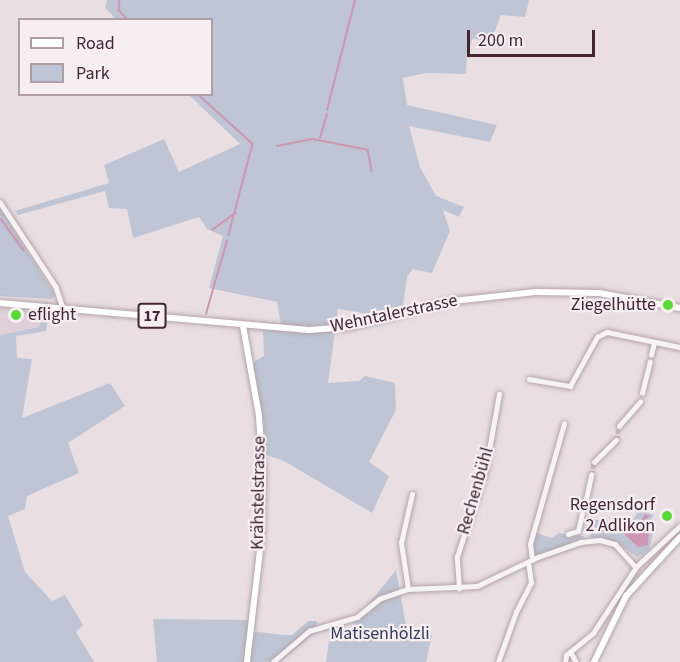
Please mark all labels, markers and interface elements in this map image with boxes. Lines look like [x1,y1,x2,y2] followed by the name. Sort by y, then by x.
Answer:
[18,18,213,96] legend
[470,18,598,56] scale bar
[478,28,523,53] text: 200 m
[76,31,115,56] text: Road
[76,61,110,86] text: Park
[328,290,460,338] street label: Wehntalerstrasse
[571,294,656,316] place label: Ziegelhütte
[661,298,675,312] marker: Ziegelhütte
[137,303,167,329] road number: 17
[28,304,76,326] place label: eflight
[9,308,23,322] marker: eflight
[247,436,271,550] street label: Krähstelstrasse
[453,445,499,537] street label: Rechenbühl
[570,495,655,538] place label: Regensdorf 2 Adlikon
[660,509,674,523] marker: Regensdorf 2 Adlikon
[330,623,430,645] park label: Matisenhölzli

